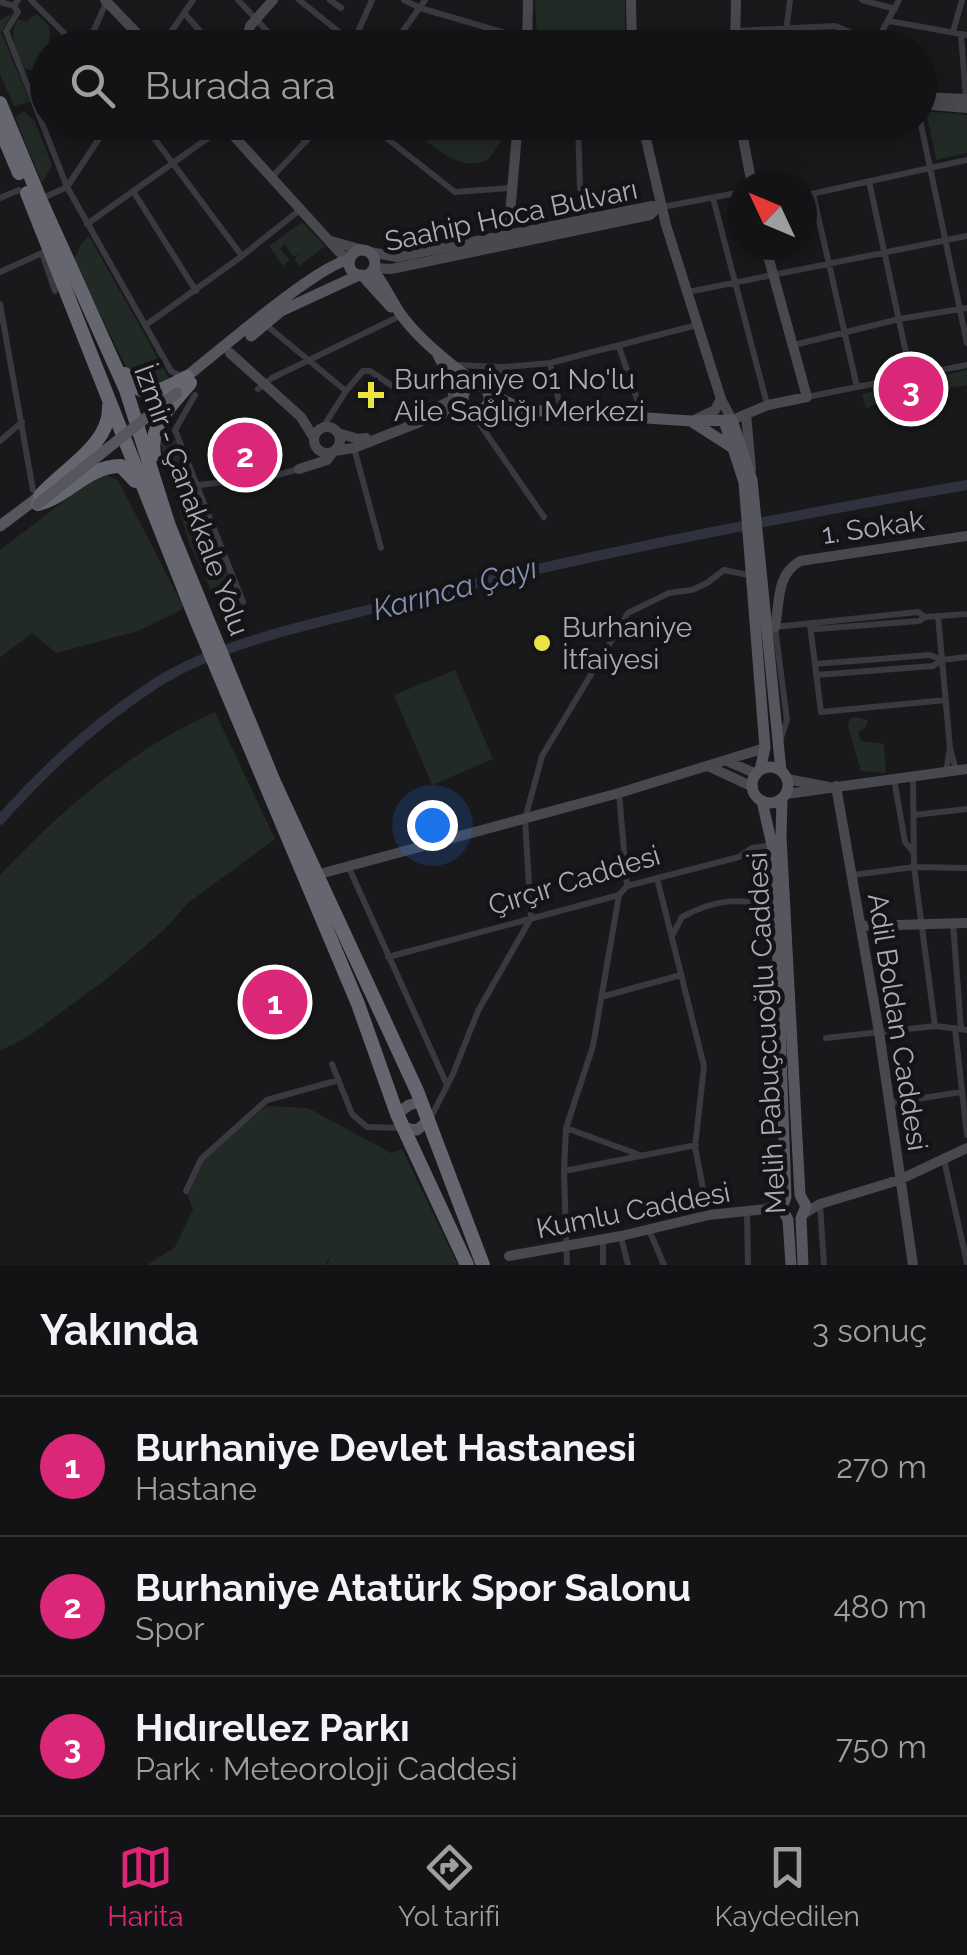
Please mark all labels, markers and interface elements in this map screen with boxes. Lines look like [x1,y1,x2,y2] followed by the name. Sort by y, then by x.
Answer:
[30,30,937,140] search box
[65,58,120,113] icon: search
[145,63,336,108] text: Burada ara
[727,170,817,260] north arrow
[382,173,640,258] street label: Saahip Hoca Bulvarı
[878,352,944,426] pin: 3
[127,360,256,640] street label: İzmir - Çanakkale Yolu
[394,363,645,428] place label: Burhaniye 01 No'lu Aile Sağlığı Merkezi
[358,382,384,408] marker: Burhaniye 01 No'lu Aile Sağlığı Merkezi
[212,418,278,492] pin: 2
[820,504,926,551] street label: 1. Sokak
[369,550,541,627] water label: Karınca Çayı
[562,611,692,676] place label: Burhaniye İtfaiyesi
[531,632,553,654] marker: Burhaniye İtfaiyesi
[407,800,458,851] your location
[484,839,664,922] street label: Çırçır Caddesi
[741,851,792,1215] street label: Melih Pabuçcuoğlu Caddesi
[861,891,934,1153] street label: Adil Boldan Caddesi
[242,964,308,1040] pin: 1
[533,1176,733,1245] street label: Kumlu Caddesi
[40,1306,199,1355] text: Yakında
[812,1312,927,1349] text: 3 sonuç
[135,1425,636,1470] text: Burhaniye Devlet Hastanesi
[65,1448,80,1485] text: 1
[836,1448,927,1485] text: 270 m
[135,1470,257,1507] text: Hastane
[135,1565,691,1610] text: Burhaniye Atatürk Spor Salonu
[63,1588,82,1625] text: 2
[833,1588,927,1625] text: 480 m
[135,1610,204,1647] text: Spor
[135,1705,410,1750] text: Hıdırellez Parkı
[64,1728,81,1765] text: 3
[836,1728,927,1765] text: 750 m
[135,1750,518,1787] text: Park · Meteoroloji Caddesi
[107,1840,184,1933] tab: Harita
[398,1840,500,1933] tab: Yol tarifi
[715,1840,860,1933] tab: Kaydedilen

